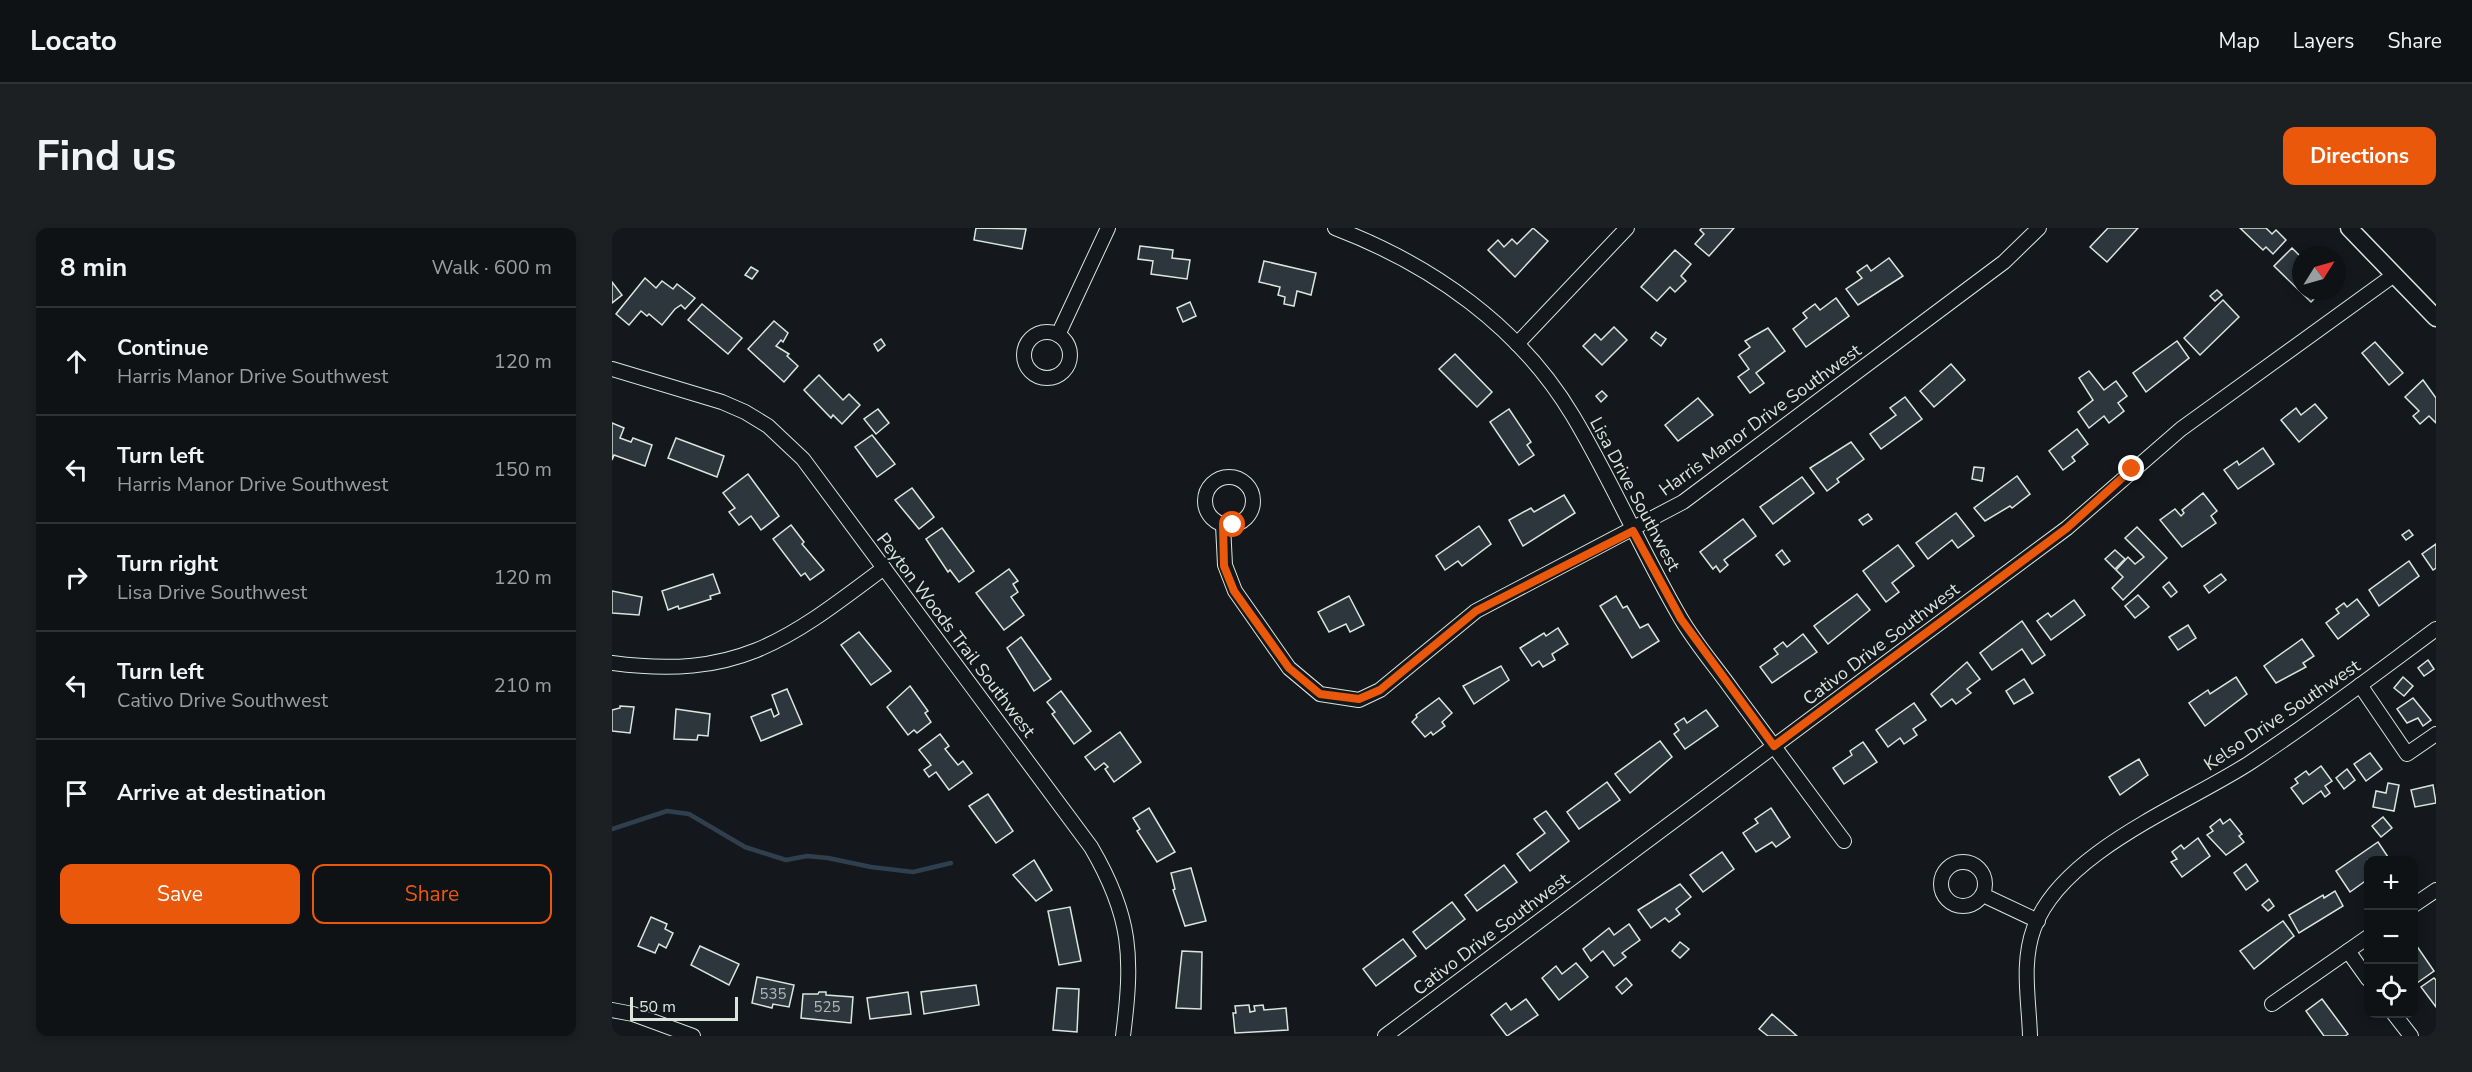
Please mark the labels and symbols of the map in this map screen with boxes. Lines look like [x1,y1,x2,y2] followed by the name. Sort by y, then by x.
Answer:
[2292,246,2346,300] north arrow
[1654,338,1866,501] street label: Harris Manor Drive Southwest
[1584,413,1686,576] street label: Lisa Drive Southwest
[2118,455,2144,481] route end
[1219,511,1245,537] route start
[871,528,1041,743] street label: Peyton Woods Trail Southwest
[1798,577,1965,711] street label: Cativo Drive Southwest
[2199,653,2365,776] street label: Kelso Drive Southwest
[1408,867,1575,1001] street label: Cativo Drive Southwest
[759,984,787,1004] house number: 535
[630,994,738,1022] scale bar
[813,997,841,1017] house number: 525

